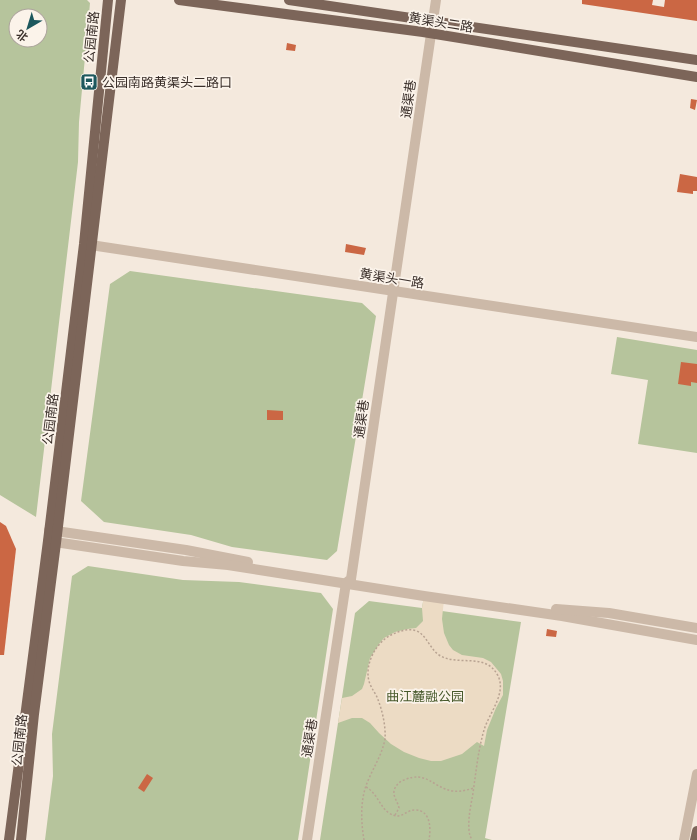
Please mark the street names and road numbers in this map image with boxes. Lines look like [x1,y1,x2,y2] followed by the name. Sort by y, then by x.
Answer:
[408,9,474,35] street label: 黄渠头二路
[80,10,102,64] street label: 公园南路
[397,79,419,119] street label: 通渠巷
[359,265,425,291] street label: 黄渠头一路
[39,392,61,446] street label: 公园南路
[350,399,372,439] street label: 通渠巷
[8,713,30,767] street label: 公园南路
[298,717,320,759] street label: 通渠巷

